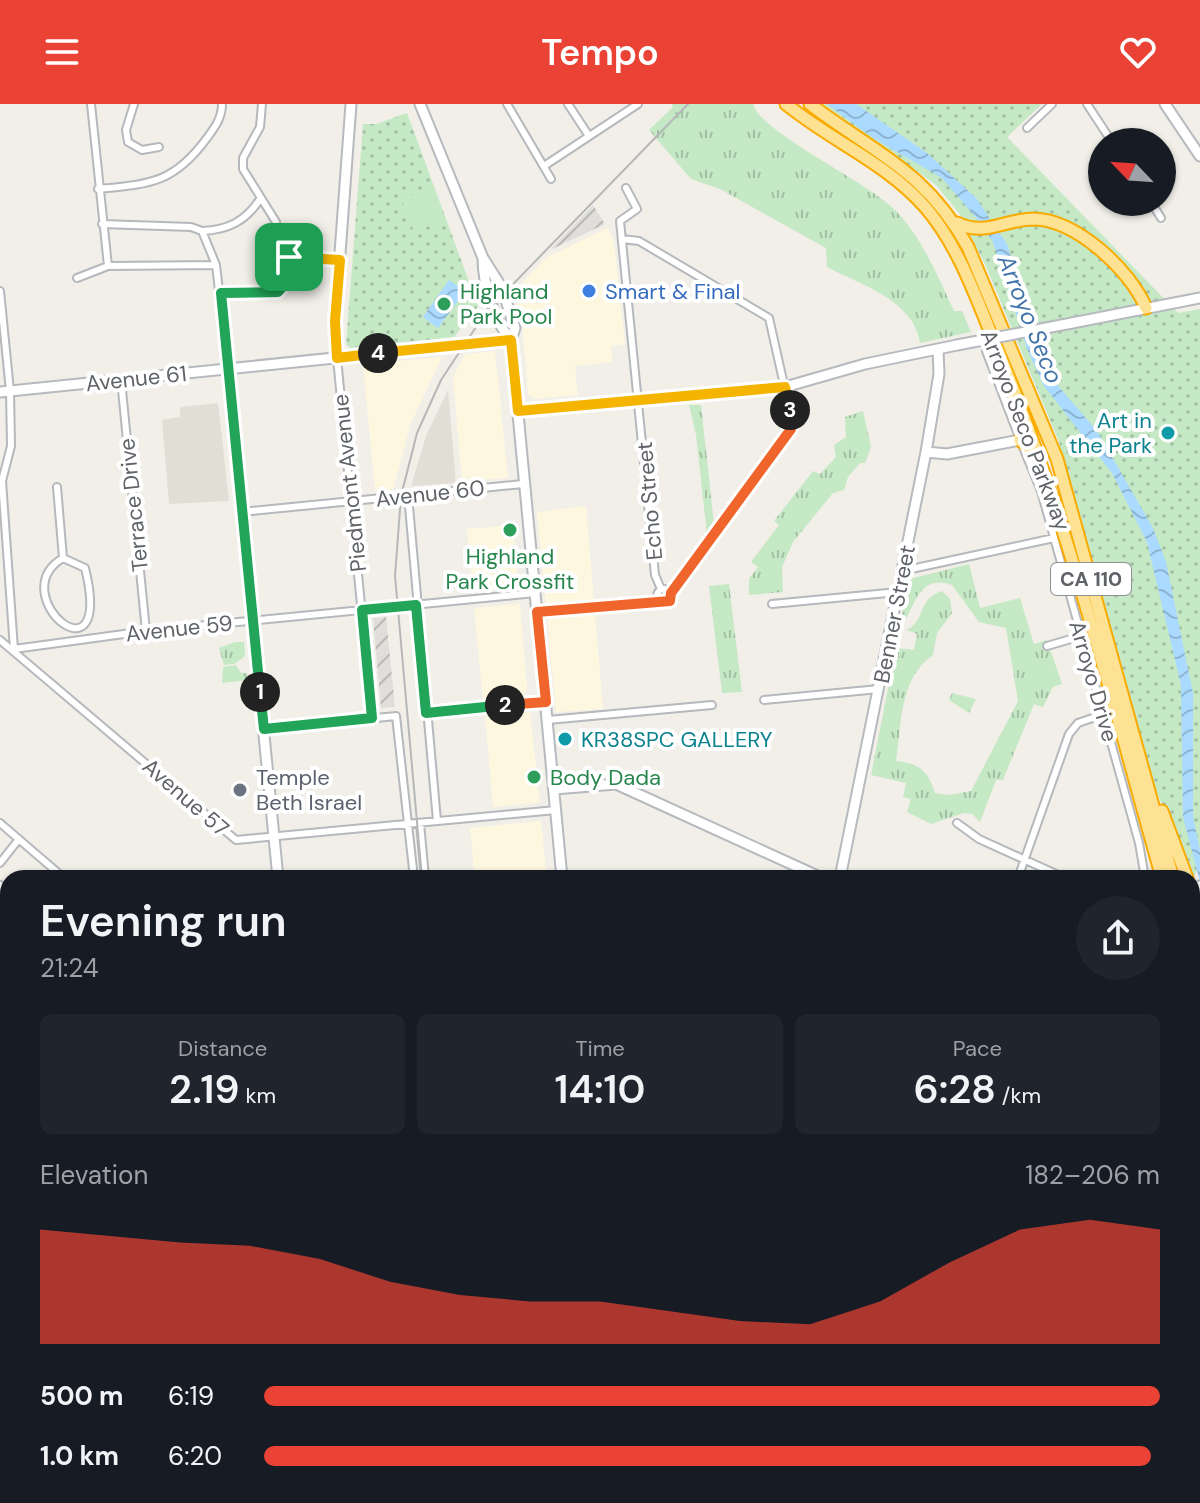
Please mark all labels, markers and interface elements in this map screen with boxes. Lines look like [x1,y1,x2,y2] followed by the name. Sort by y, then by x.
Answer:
[541,29,659,76] text: Tempo
[40,30,84,74] icon: menu
[1116,30,1160,74] icon: heart
[1088,128,1176,216] north arrow
[1088,128,1176,216] map controls
[255,223,323,291] pin
[267,235,311,279] icon: arrive
[990,249,1070,388] water label: Arroyo Seco
[460,277,552,331] place label: Highland Park Pool
[605,277,741,306] place label: Smart & Final
[580,282,598,300] marker: Smart & Final
[435,295,453,313] marker: Highland Park Pool
[974,325,1077,535] street label: Arroyo Seco Parkway
[358,333,398,373] pin: 4
[371,338,385,367] text: 4
[84,359,188,398] street label: Avenue 61
[770,390,810,430] pin: 3
[326,393,373,573] street label: Piedmont Avenue
[783,395,797,424] text: 3
[1069,406,1152,460] place label: Art in the Park
[1159,424,1177,442] marker: Art in the Park
[112,437,155,573] street label: Terrace Drive
[630,440,669,561] street label: Echo Street
[374,473,486,514] street label: Avenue 60
[501,521,519,539] marker: Highland Park Crossfit
[446,542,574,596] place label: Highland Park Crossfit
[867,543,922,686] street label: Benner Street
[1051,563,1131,595] road number: CA 110
[124,608,234,649] street label: Avenue 59
[1062,617,1125,745] street label: Arroyo Drive
[240,672,280,712] pin: 1
[256,677,264,706] text: 1
[485,685,525,725] pin: 2
[499,690,511,719] text: 2
[581,725,773,754] place label: KR38SPC GALLERY
[556,730,574,748] marker: KR38SPC GALLERY
[136,752,235,843] street label: Avenue 57
[256,763,362,817] place label: Temple Beth Israel
[550,763,661,792] place label: Body Dada
[525,768,543,786] marker: Body Dada
[231,781,249,799] marker: Temple Beth Israel
[40,892,287,950] text: Evening run
[1076,896,1160,980] button: share
[40,951,99,985] text: 21:24
[178,1034,267,1063] text: Distance
[575,1034,625,1063] text: Time
[953,1034,1002,1063] text: Pace
[169,1063,240,1115] text: 2.19
[555,1063,645,1115] text: 14:10
[913,1063,996,1115] text: 6:28
[240,1081,276,1110] text: km
[996,1081,1041,1110] text: /km
[40,1158,148,1192] text: Elevation
[1025,1158,1160,1192] text: 182–206 m
[40,1379,123,1413] text: 500 m
[168,1379,214,1413] text: 6:19
[40,1439,119,1473] text: 1.0 km
[168,1439,222,1473] text: 6:20

